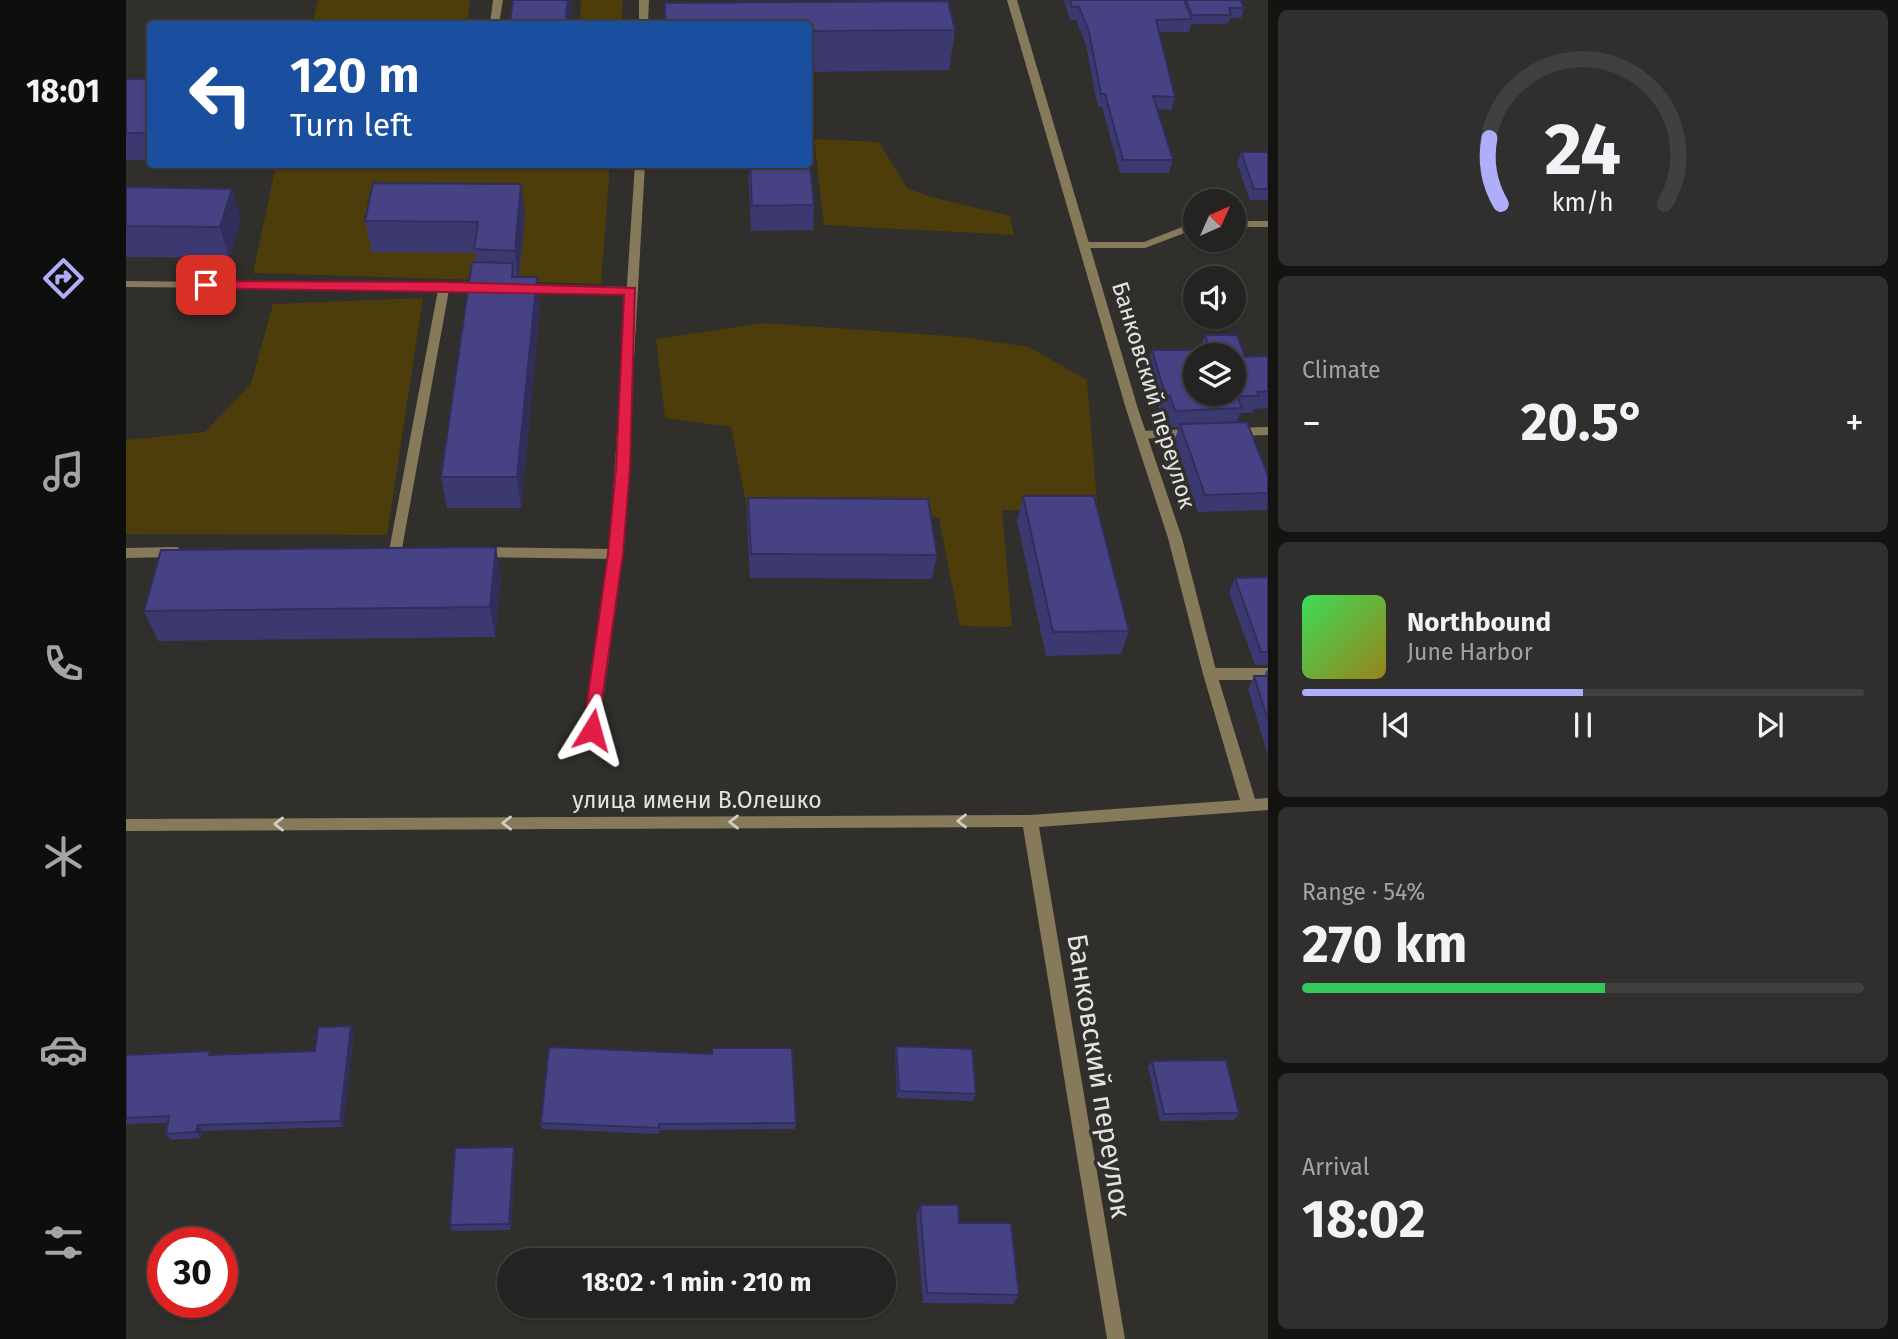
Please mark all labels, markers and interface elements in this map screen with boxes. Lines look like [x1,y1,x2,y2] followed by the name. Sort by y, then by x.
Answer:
[290,46,420,105] text: 120 m
[175,49,266,140] icon: left
[26,72,100,110] text: 18:01
[290,106,412,144] text: Turn left
[1545,106,1621,193] text: 24
[1552,188,1614,218] text: km/h
[1183,189,1246,252] north arrow
[1183,189,1246,406] map controls
[39,254,88,303] icon: directions
[176,255,236,315] pin
[187,266,225,304] icon: arrive
[1183,266,1246,329] button: sound
[1106,278,1202,512] street label: Банковский переулок
[1183,343,1246,406] button: layers
[1302,356,1381,384] text: Climate
[1521,391,1645,454] text: 20.5°
[1302,400,1321,446] text: −
[1845,400,1864,446] text: +
[39,447,88,496] icon: music
[1407,607,1551,638] text: Northbound
[1407,638,1533,666] text: June Harbor
[39,639,88,688] icon: phone
[555,693,629,767] position arrow
[1377,706,1415,744] icon: previous
[1564,706,1602,744] icon: pause
[1751,706,1789,744] icon: next
[572,786,822,814] street label: улица имени В.Олешко
[956,813,966,829] one-way arrow
[728,814,739,830] one-way arrow
[501,815,511,831] one-way arrow
[273,816,284,832] one-way arrow
[39,832,88,881] icon: climate
[1302,878,1425,906] text: Range · 54%
[1302,913,1468,976] text: 270 km
[1060,932,1138,1221] street label: Банковский переулок
[39,1025,88,1074] icon: car
[1302,1153,1369,1181] text: Arrival
[1302,1188,1426,1251] text: 18:02
[39,1218,88,1267] icon: filters
[147,1227,238,1318] speed limit sign: 30
[582,1267,811,1298] text: 18:02 · 1 min · 210 m

